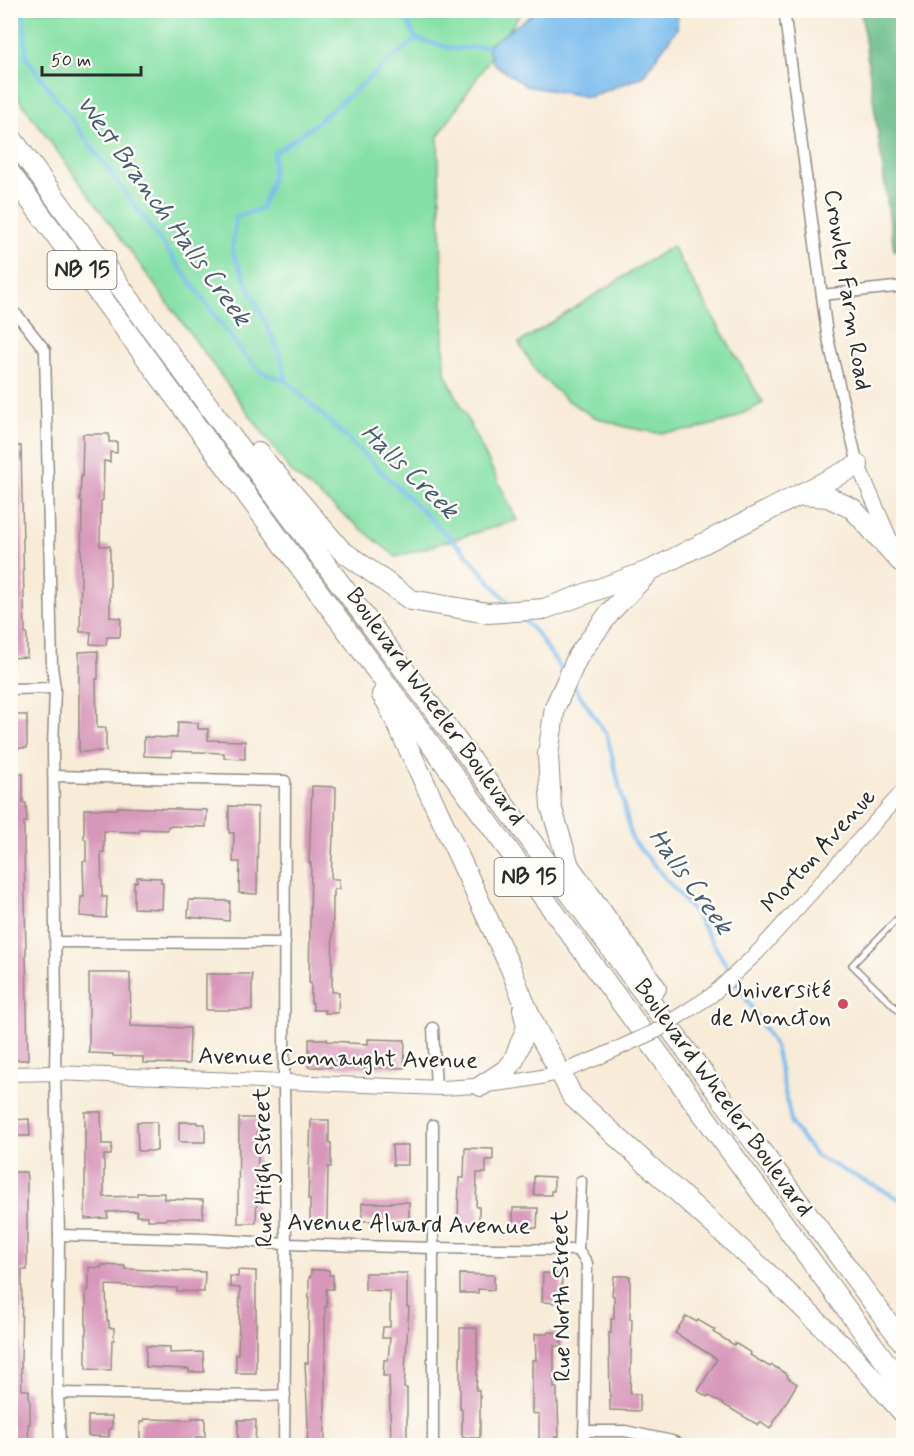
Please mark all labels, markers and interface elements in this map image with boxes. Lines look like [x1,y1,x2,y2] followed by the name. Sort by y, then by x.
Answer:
[42,39,141,77] scale bar
[51,49,91,73] text: 50 m
[68,89,259,335] water label: West Branch Halls Creek
[816,187,878,393] street label: Crowley Farm Road
[48,251,116,289] road number: NB 15
[353,417,467,528] water label: Halls Creek
[338,582,532,832] street label: Boulevard Wheeler Boulevard
[755,782,883,920] street label: Morton Avenue
[640,822,741,944] water label: Halls Creek
[494,858,564,896] road number: NB 15
[626,973,820,1223] street label: Boulevard Wheeler Boulevard
[711,975,831,1034] place label: Université de Moncton
[836,997,850,1011] marker: Université de Moncton
[198,1041,478,1077] street label: Avenue Connaught Avenue
[247,1086,284,1248] street label: Rue High Street
[287,1207,531,1243] street label: Avenue Alward Avenue
[545,1210,579,1382] street label: Rue North Street

